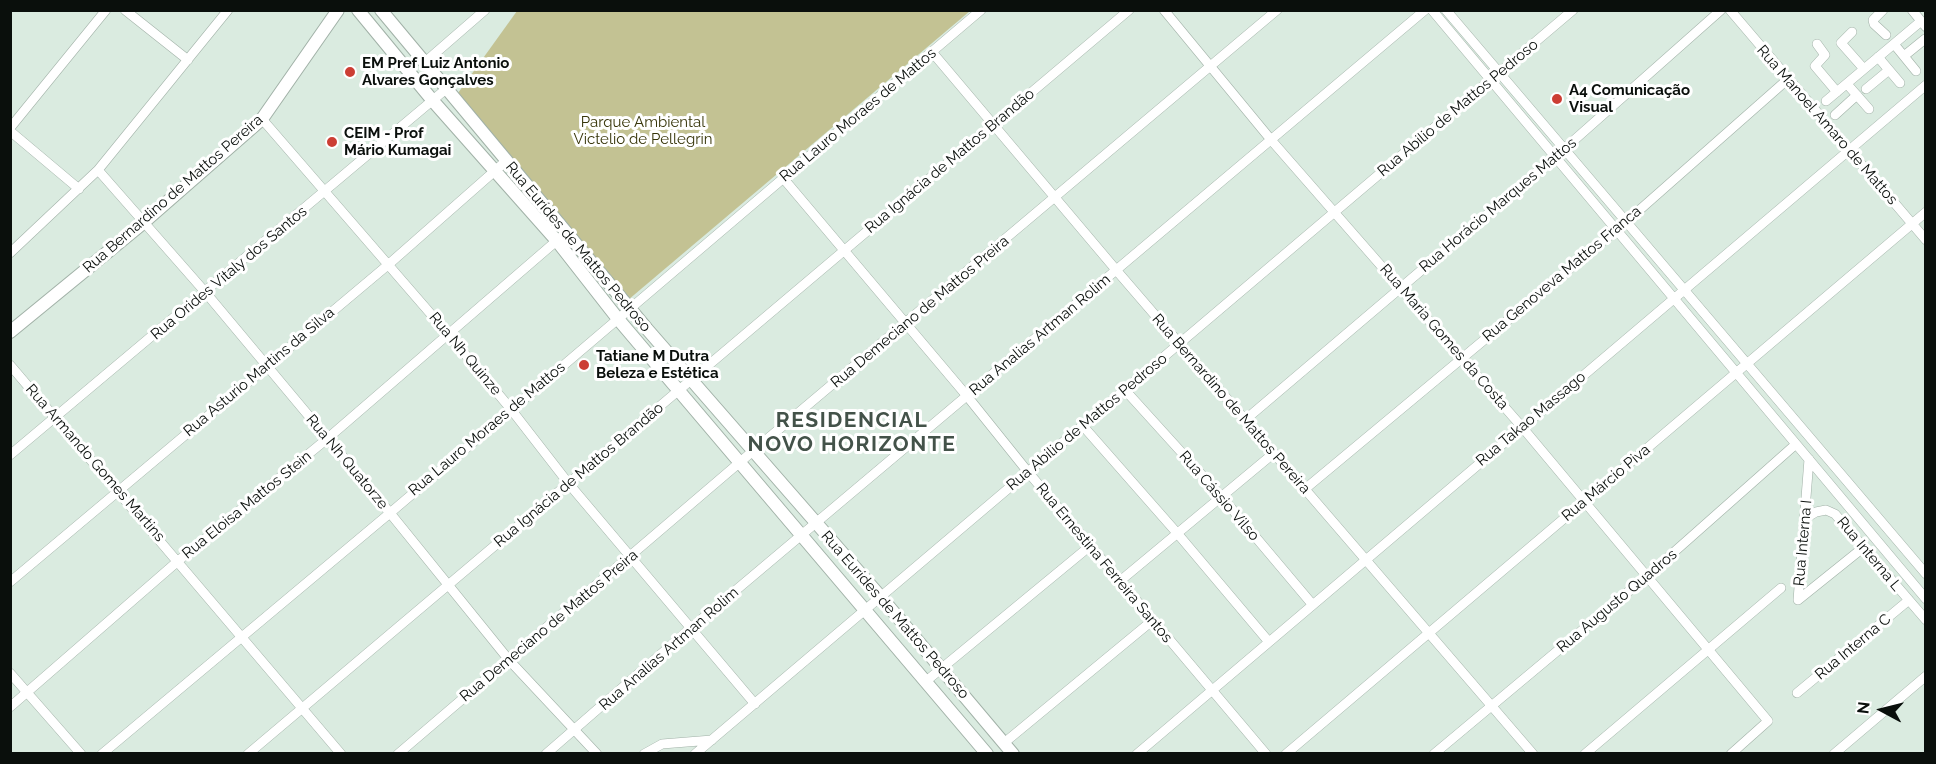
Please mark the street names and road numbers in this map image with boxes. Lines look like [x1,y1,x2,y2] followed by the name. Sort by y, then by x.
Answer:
[1374,36,1542,180] street label: Rua Abilio de Mattos Pedroso
[1753,42,1901,208] street label: Rua Manoel Amaro de Mattos
[776,44,940,186] street label: Rua Lauro Moraes de Mattos
[862,85,1038,237] street label: Rua Ignácia de Mattos Brandão
[79,111,267,277] street label: Rua Bernardino de Mattos Pereira
[1416,134,1580,276] street label: Rua Horácio Marques Mattos
[501,158,655,336] street label: Rua Eurídes de Mattos Pedroso
[147,202,311,344] street label: Rua Orides Vitaly dos Santos
[1479,202,1645,346] street label: Rua Genoveva Mattos Franca
[827,232,1013,392] street label: Rua Demeciano de Mattos Preira
[1376,261,1512,413] street label: Rua Maria Gomes da Costa
[966,271,1114,399] street label: Rua Analias Artman Rolim
[180,304,338,440] street label: Rua Asturio Martins da Silva
[425,309,505,399] street label: Rua Nh Quinze
[1148,310,1314,498] street label: Rua Bernardino de Mattos Pereira
[1003,350,1171,494] street label: Rua Abilio de Mattos Pedroso
[405,358,569,500] street label: Rua Lauro Moraes de Mattos
[1473,368,1589,470] street label: Rua Takao Massago
[22,381,168,545] street label: Rua Armando Gomes Martins
[491,399,667,551] street label: Rua Ignácia de Mattos Brandão
[302,411,392,513] street label: Rua Nh Quatorze
[1558,441,1654,525] street label: Rua Márcio Piva
[179,447,315,563] street label: Rua Eloisa Mattos Stein
[1175,447,1263,545] street label: Rua Cássio Vilso
[1032,480,1176,646] street label: Rua Ernestina Ferreira Santos
[1790,499,1816,587] street label: Rua Interna I
[1833,513,1905,595] street label: Rua Interna L
[817,527,973,703] street label: Rua Eurídes de Mattos Pedroso
[1553,545,1681,657] street label: Rua Augusto Quadros
[456,546,642,706] street label: Rua Demeciano de Mattos Preira
[596,584,742,714] street label: Rua Analias Artman Rolim
[1812,610,1894,684] street label: Rua Interna C

